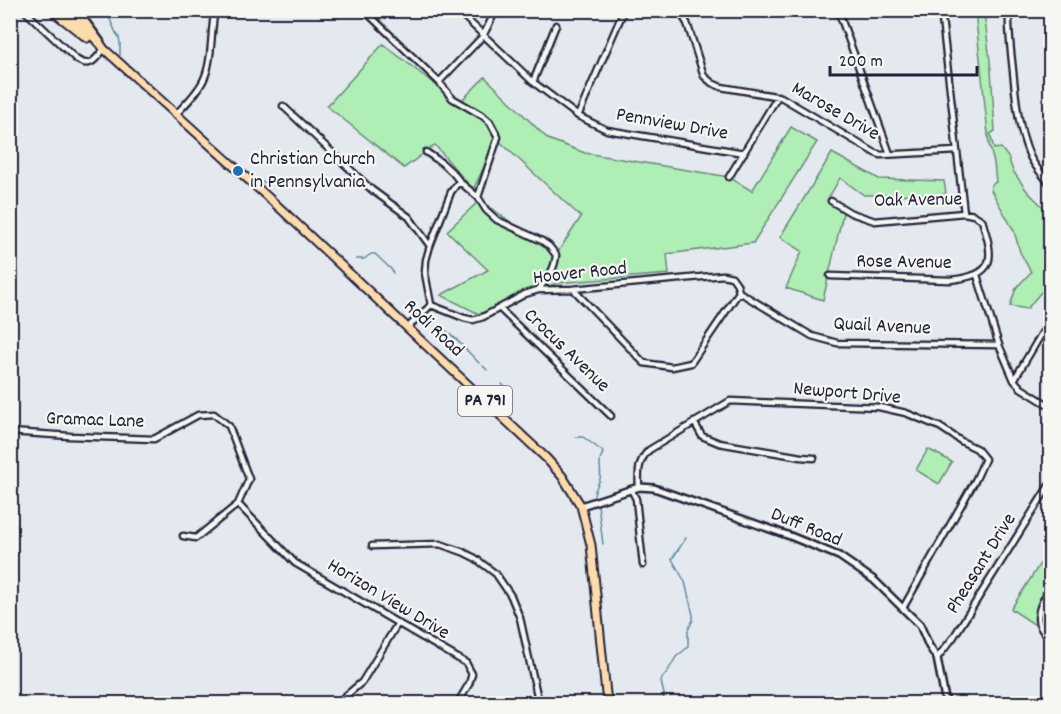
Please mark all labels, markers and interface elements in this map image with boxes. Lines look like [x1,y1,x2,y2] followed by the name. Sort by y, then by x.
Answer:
[830,39,977,77] scale bar
[839,50,883,75] text: 200 m
[786,75,885,149] street label: Marose Drive
[614,101,730,149] street label: Pennview Drive
[250,146,375,197] place label: Christian Church in Pennsylvania
[231,164,245,178] marker: Christian Church in Pennsylvania
[874,186,963,216] street label: Oak Avenue
[856,248,952,278] street label: Rose Avenue
[531,255,629,293] street label: Hoover Road
[397,294,469,364] street label: Rodi Road
[516,303,616,400] street label: Crocus Avenue
[833,310,932,344] street label: Quail Avenue
[792,375,902,413] street label: Newport Drive
[458,386,512,416] road number: PA 791
[45,405,145,437] street label: Gramac Lane
[766,501,846,555] street label: Duff Road
[940,508,1024,620] street label: Pheasant Drive
[321,552,455,648] street label: Horizon View Drive

